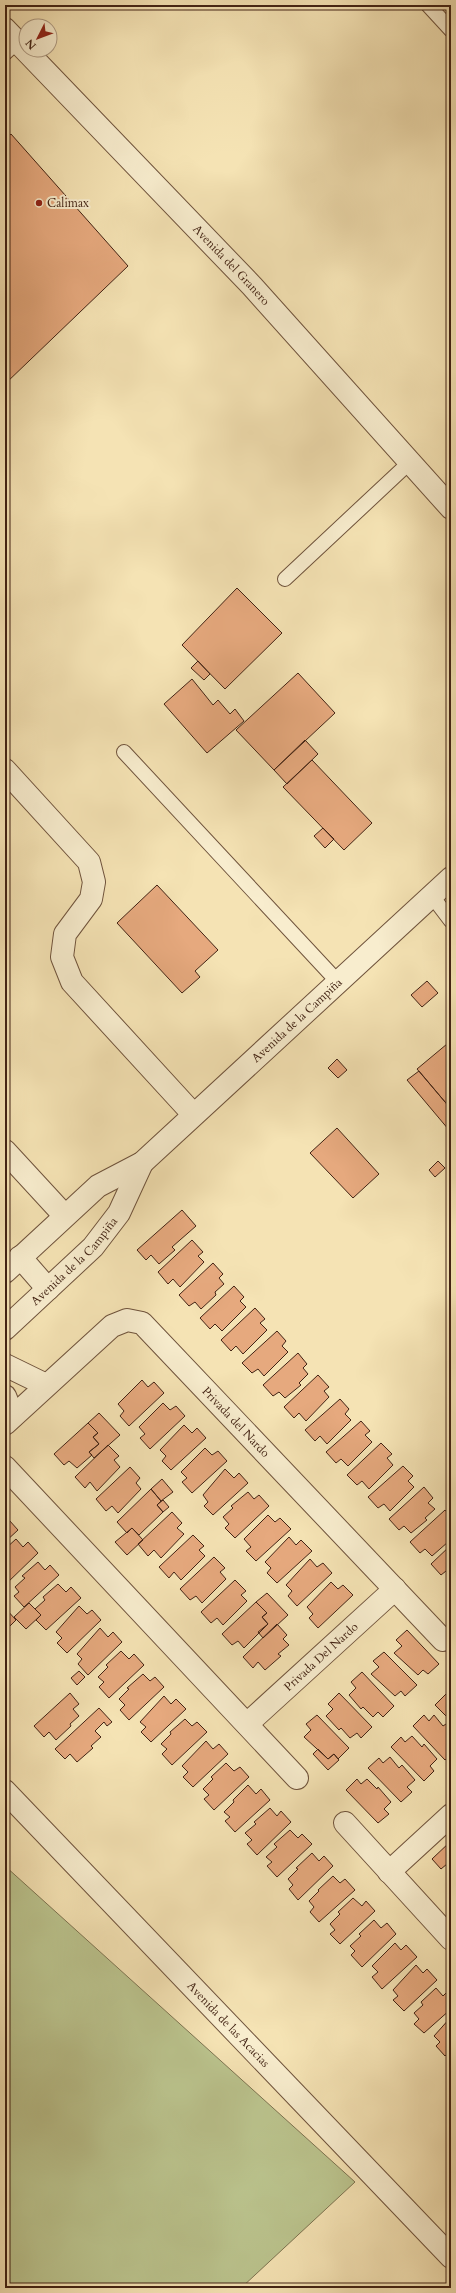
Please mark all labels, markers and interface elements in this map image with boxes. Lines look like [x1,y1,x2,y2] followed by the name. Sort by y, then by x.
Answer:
[18,18,58,58] north arrow
[22,35,40,53] text: N
[47,195,89,211] place label: Calimax
[34,198,44,208] marker: Calimax
[189,221,274,309] street label: Avenida del Granero
[248,974,346,1066] street label: Avenida de la Campiña
[27,1213,122,1309] street label: Avenida de la Campiña
[199,1383,274,1461] street label: Privada del Nardo
[280,1618,362,1695] street label: Privada Del Nardo
[184,1978,273,2071] street label: Avenida de las Acacias

